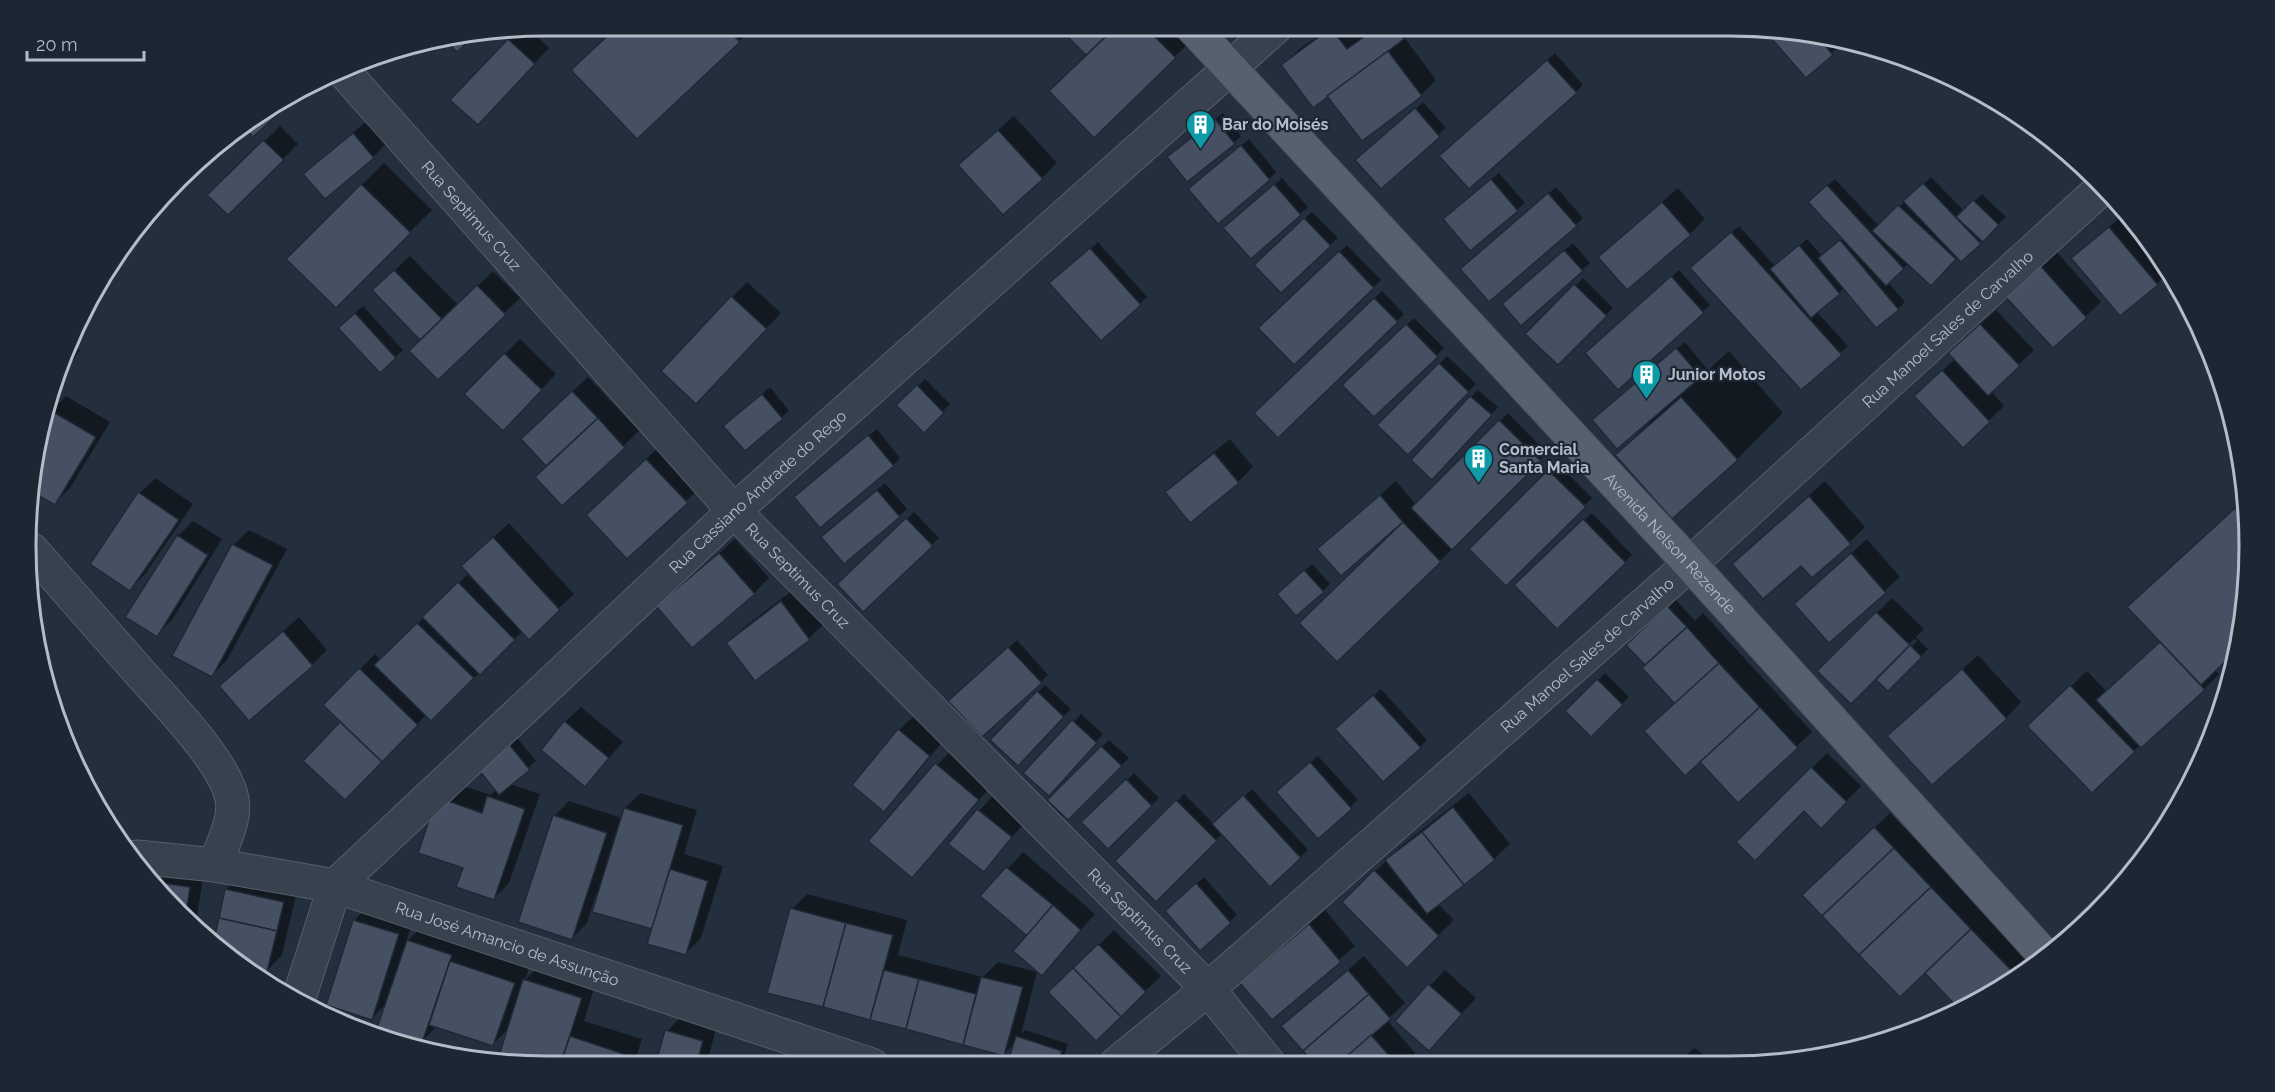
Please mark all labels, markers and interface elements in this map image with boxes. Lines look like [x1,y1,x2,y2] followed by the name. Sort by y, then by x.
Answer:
[27,24,144,62] scale bar
[36,34,78,55] text: 20 m
[1185,108,1217,150] building icon: Bar do Moisés
[1222,115,1329,134] place label: Bar do Moisés
[417,157,525,275] street label: Rua Septimus Cruz
[1858,246,2037,412] street label: Rua Manoel Sales de Carvalho
[1631,358,1663,400] building icon: Junior Motos
[1668,365,1766,384] place label: Junior Motos
[665,406,850,577] street label: Rua Cassiano Andrade do Rego
[1499,440,1589,477] place label: Comercial Santa Maria
[1462,442,1494,484] building icon: Comercial Santa Maria
[1600,469,1740,618] street label: Avenida Nelson Rezende
[741,519,854,632] street label: Rua Septimus Cruz
[1497,574,1678,737] street label: Rua Manoel Sales de Carvalho
[1084,864,1196,978] street label: Rua Septimus Cruz
[393,898,622,990] street label: Rua José Amancio de Assunção

